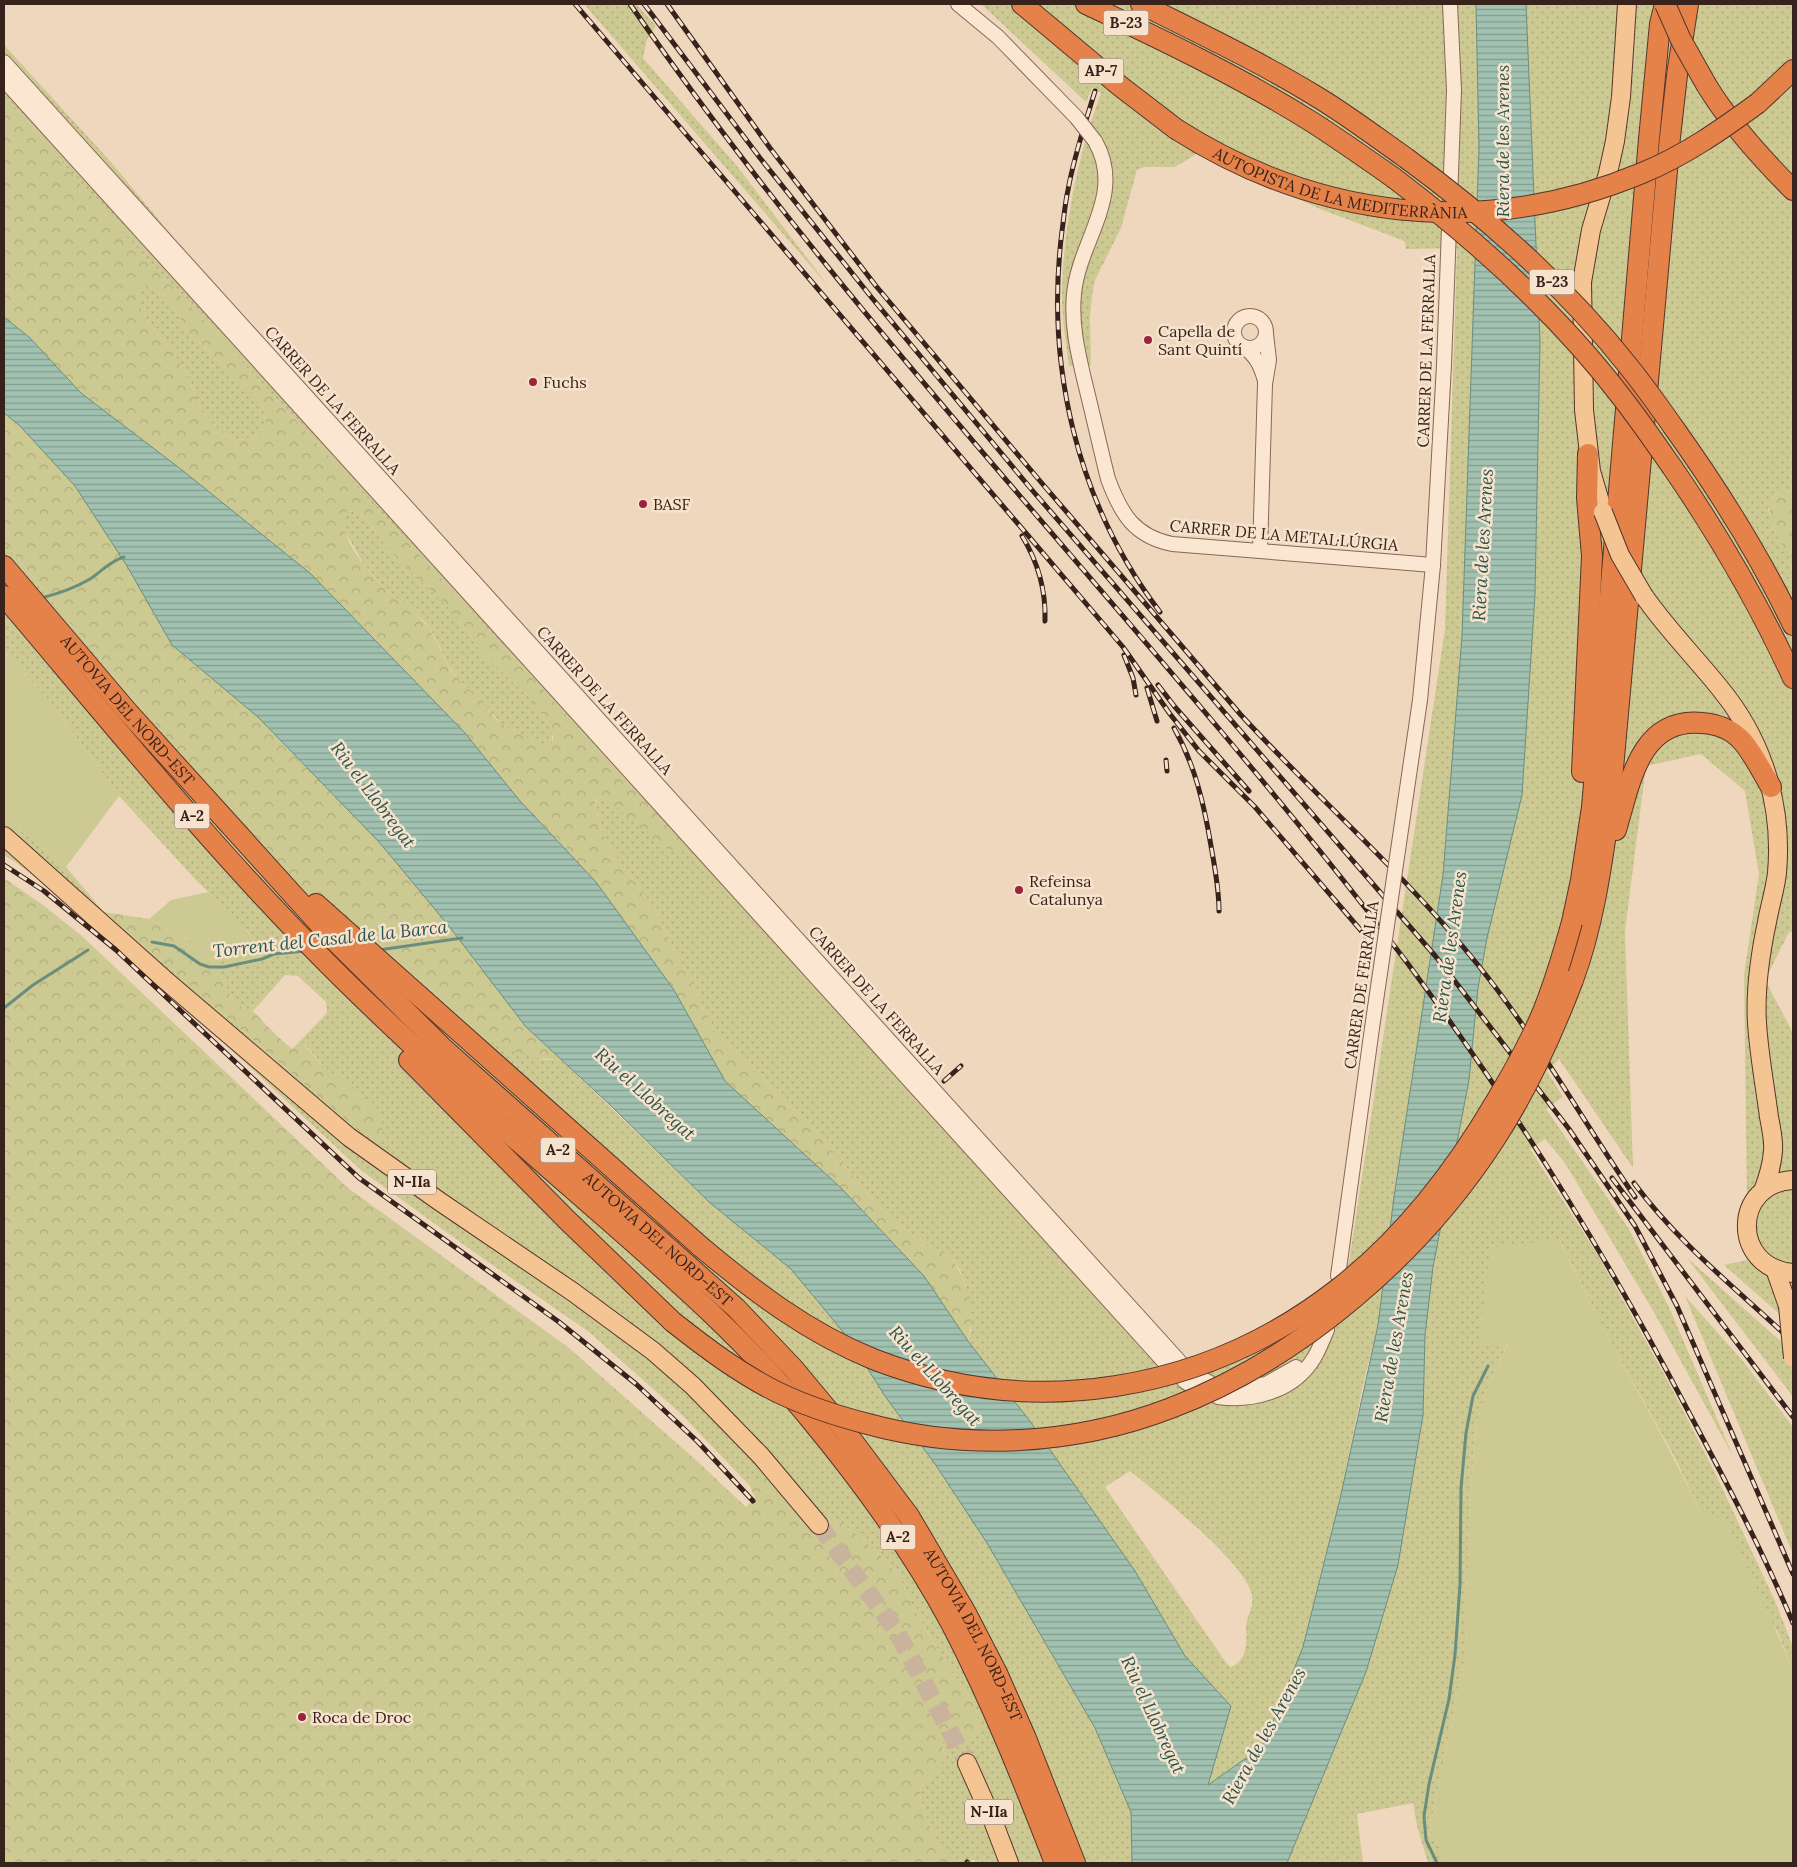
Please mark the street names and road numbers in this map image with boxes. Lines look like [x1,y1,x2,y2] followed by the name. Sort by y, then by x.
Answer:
[1104,10,1148,36] road number: B-23
[1078,58,1124,84] road number: AP-7
[1209,142,1469,222] street label: AUTOPISTA DE LA MEDITERRÀNIA
[1413,253,1439,448] street label: CARRER DE LA FERRALLA
[1530,270,1574,294] road number: B-23
[261,321,406,479] street label: CARRER DE LA FERRALLA
[1169,515,1400,555] street label: CARRER DE LA METAL·LÚRGIA
[533,621,678,779] street label: CARRER DE LA FERRALLA
[56,630,199,789] street label: AUTOVIA DEL NORD-EST
[174,804,210,828] road number: A-2
[1339,899,1383,1070] street label: CARRER DE FERRALLA
[805,921,950,1079] street label: CARRER DE LA FERRALLA
[540,1138,576,1162] road number: A-2
[578,1167,737,1311] street label: AUTOVIA DEL NORD-EST
[388,1170,436,1194] road number: N-IIa
[880,1524,916,1550] road number: A-2
[919,1543,1027,1724] street label: AUTOVIA DEL NORD-EST
[965,1800,1013,1824] road number: N-IIa

